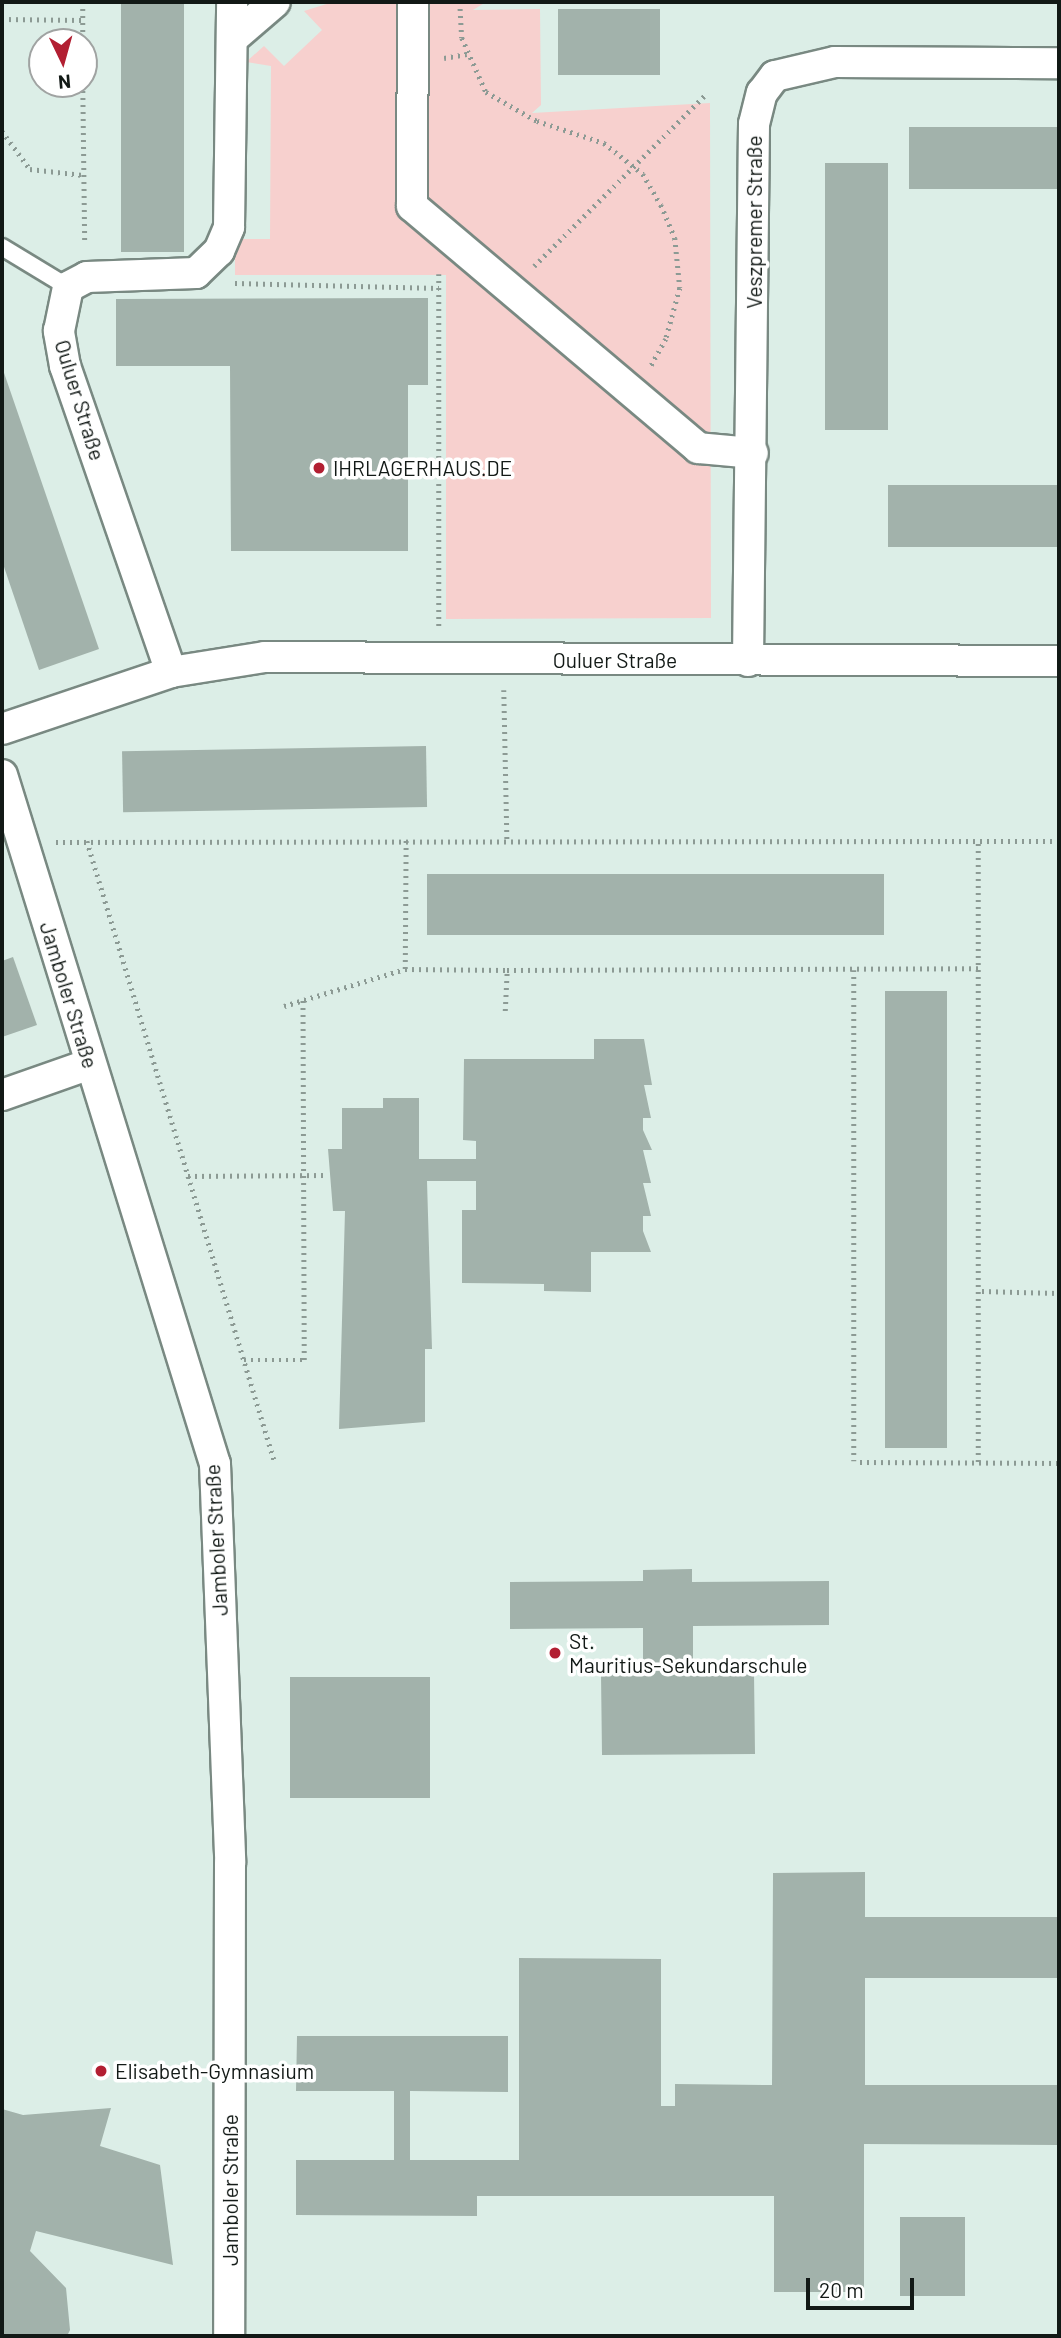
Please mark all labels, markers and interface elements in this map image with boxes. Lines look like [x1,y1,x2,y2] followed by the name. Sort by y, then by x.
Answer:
[28,28,98,98] north arrow
[57,70,72,94] text: N
[741,135,767,309] street label: Veszpremer Straße
[50,337,110,463] street label: Ouluer Straße
[333,455,512,481] place label: IHRLAGERHAUS.DE
[311,460,327,476] marker: IHRLAGERHAUS.DE
[553,647,677,673] street label: Ouluer Straße
[35,919,103,1071] street label: Jamboler Straße
[199,1463,233,1617] street label: Jamboler Straße
[569,1628,807,1678] place label: St. Mauritius-Sekundarschule
[547,1645,563,1661] marker: St. Mauritius-Sekundarschule
[115,2058,314,2084] place label: Elisabeth-Gymnasium
[93,2063,109,2079] marker: Elisabeth-Gymnasium
[217,2114,243,2266] street label: Jamboler Straße
[809,2264,918,2308] scale bar
[819,2277,864,2302] text: 20 m

